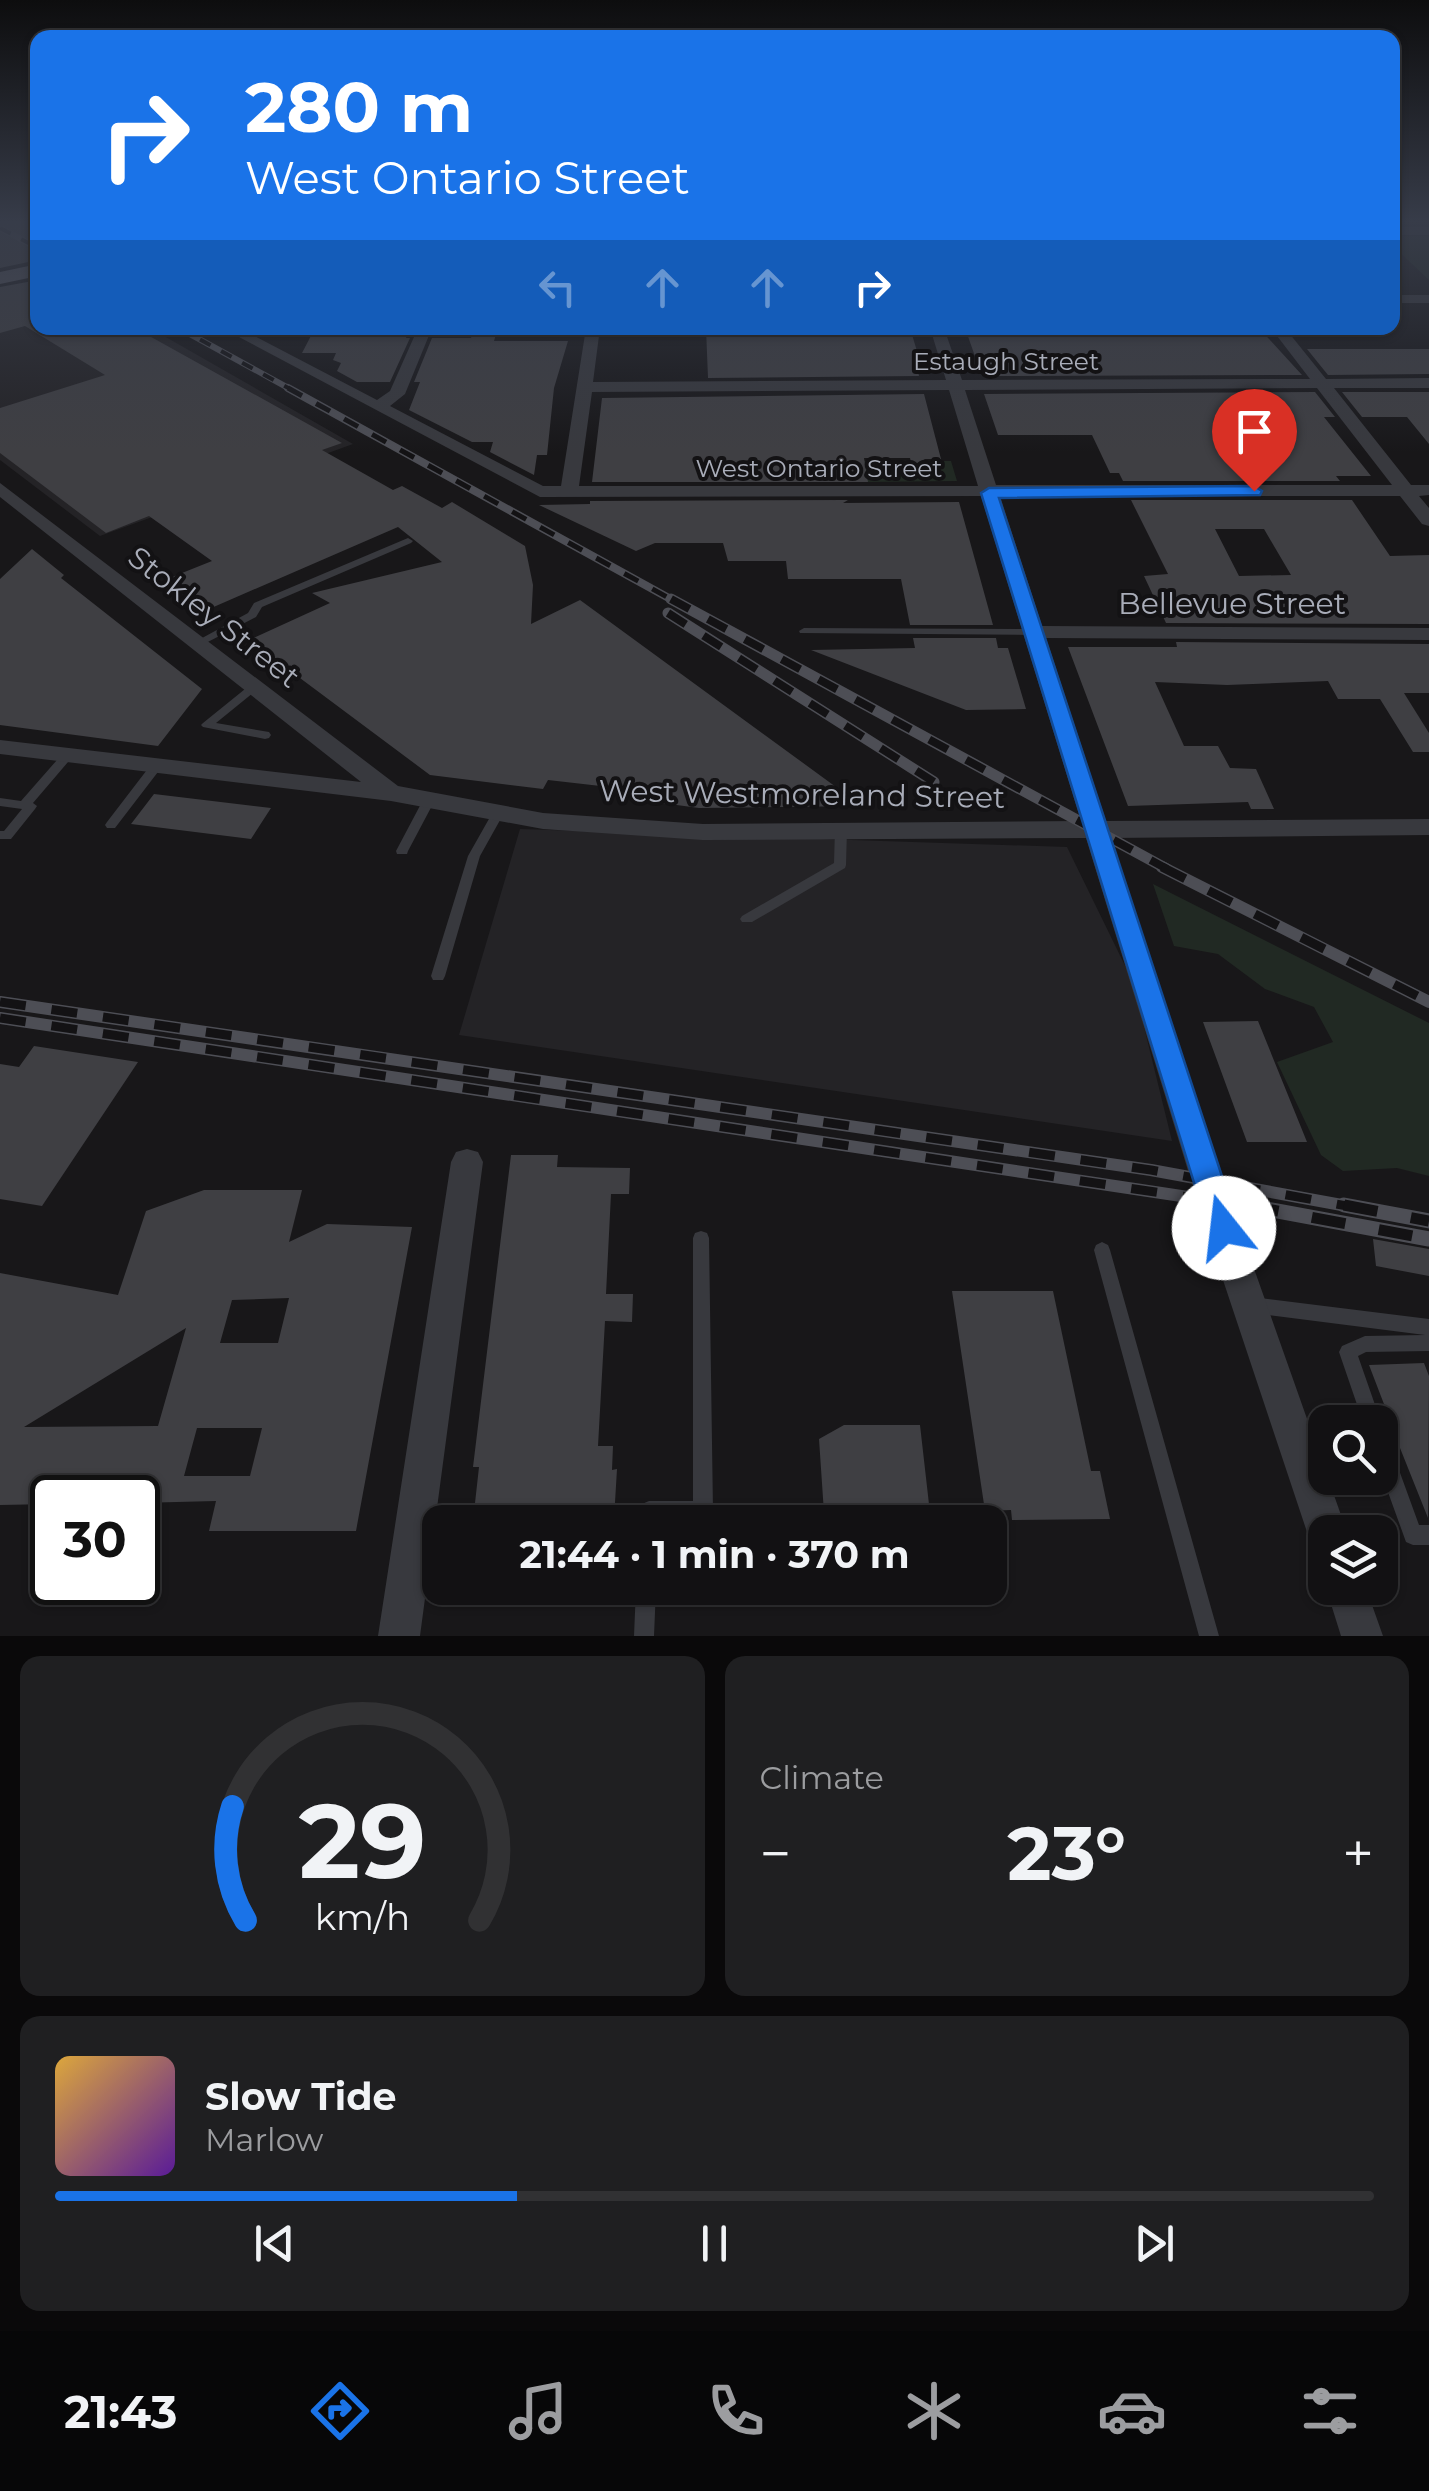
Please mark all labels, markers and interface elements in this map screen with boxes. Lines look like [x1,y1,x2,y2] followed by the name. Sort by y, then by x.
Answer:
[245,64,473,150] text: 280 m
[80,70,210,200] icon: right
[245,150,690,205] text: West Ontario Street
[530,260,585,315] icon: left
[635,260,690,315] icon: ahead
[740,260,795,315] icon: ahead
[845,260,900,315] icon: right
[913,346,1099,376] street label: Estaugh Street
[1212,389,1297,492] pin
[1227,404,1282,459] icon: arrive
[695,453,943,483] street label: West Ontario Street
[121,539,307,695] street label: Stokley Street
[1118,585,1346,622] street label: Bellevue Street
[598,772,1006,816] street label: West Westmoreland Street
[1172,1176,1276,1280] position arrow
[1308,1405,1398,1605] map controls
[1308,1405,1398,1495] button: search
[30,1475,160,1605] speed limit sign: 30
[1308,1515,1398,1605] button: layers
[519,1531,910,1578] text: 21:44 · 1 min · 370 m
[760,1758,884,1797] text: Climate
[298,1777,426,1904] text: 29
[1007,1807,1126,1899] text: 23°
[760,1820,791,1887] text: −
[1342,1820,1374,1887] text: +
[315,1895,410,1939] text: km/h
[205,2073,397,2120] text: Slow Tide
[205,2120,323,2159] text: Marlow
[247,2216,302,2271] icon: previous
[687,2216,742,2271] icon: pause
[1127,2216,1182,2271] icon: next
[305,2376,375,2446] icon: directions
[503,2376,573,2446] icon: music
[701,2376,771,2446] icon: phone
[899,2376,969,2446] icon: climate
[1097,2376,1167,2446] icon: car
[1295,2376,1365,2446] icon: filters
[64,2384,177,2439] text: 21:43

